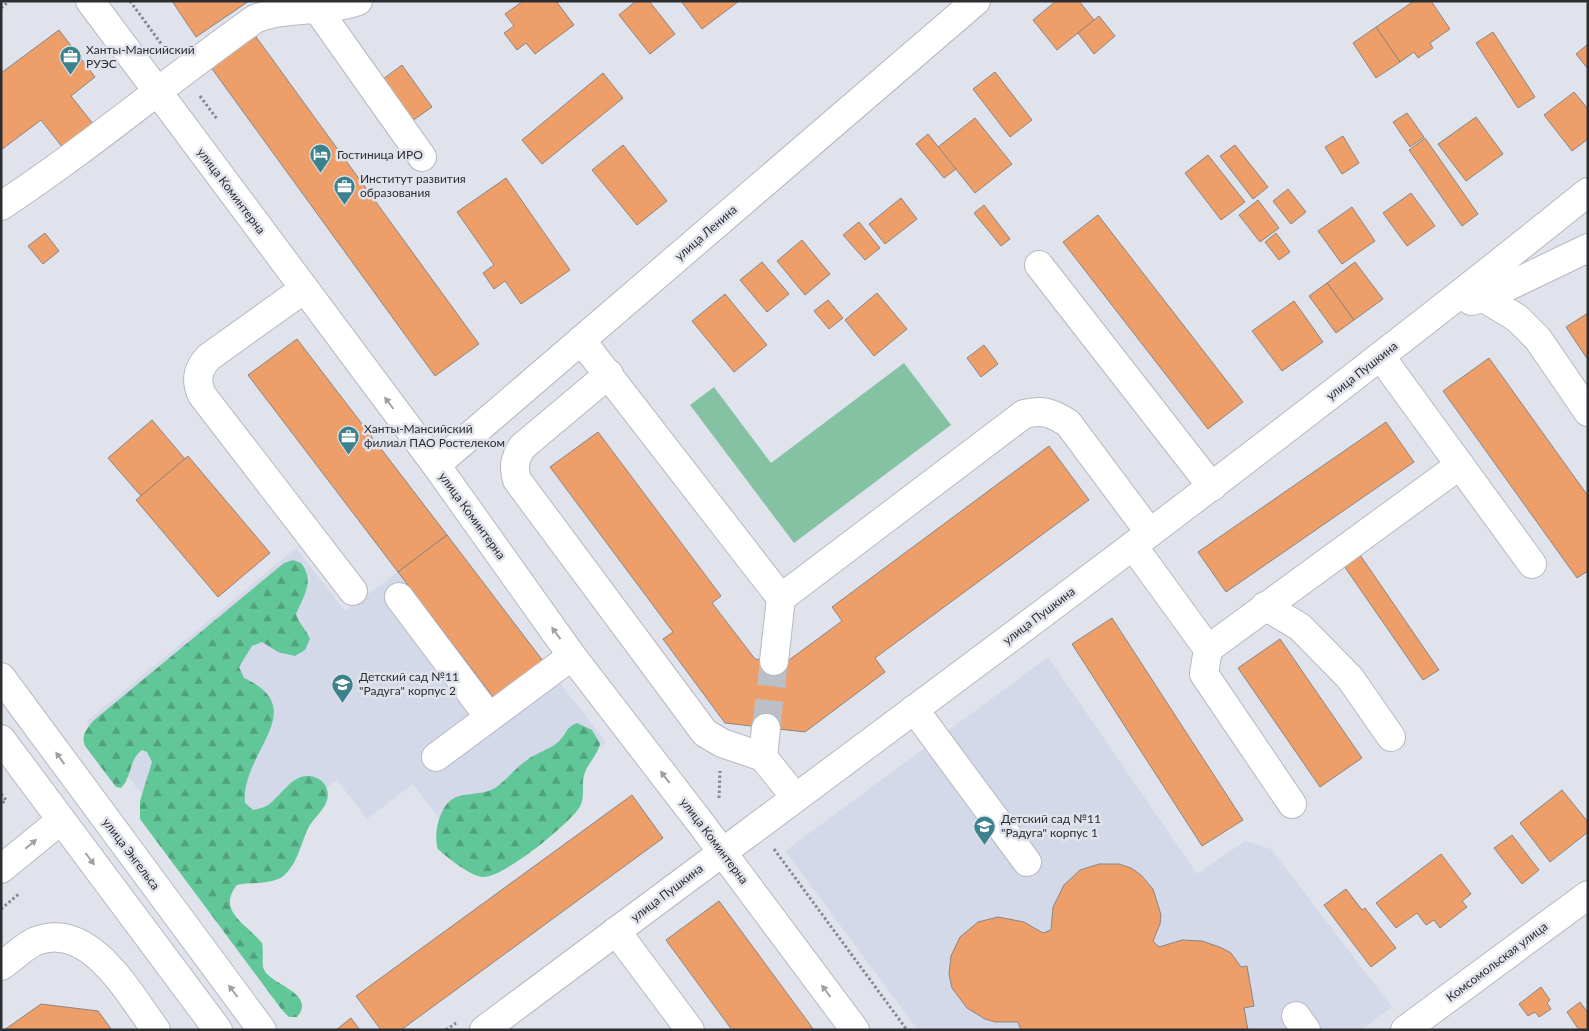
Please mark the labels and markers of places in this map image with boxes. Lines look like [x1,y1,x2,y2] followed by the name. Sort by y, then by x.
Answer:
[86,42,195,71] place label: Ханты-Мансийский РУЭС
[58,45,82,76] office icon: Ханты-Мансийский РУЭС
[309,143,333,174] hotel icon: Гостиница ИРО
[337,147,423,162] place label: Гостиница ИРО
[360,171,466,200] place label: Институт развития образования
[332,174,356,205] office icon: Институт развития образования
[364,421,505,450] place label: Ханты-Мансийский филиал ПАО Ростелеком
[336,424,360,455] office icon: Ханты-Мансийский филиал ПАО Ростелеком
[359,669,459,698] place label: Детский сад №11 "Радуга" корпус 2
[331,672,355,703] school or university icon: Детский сад №11 "Радуга" корпус 2
[1001,811,1101,840] place label: Детский сад №11 "Радуга" корпус 1
[973,814,997,845] school or university icon: Детский сад №11 "Радуга" корпус 1

